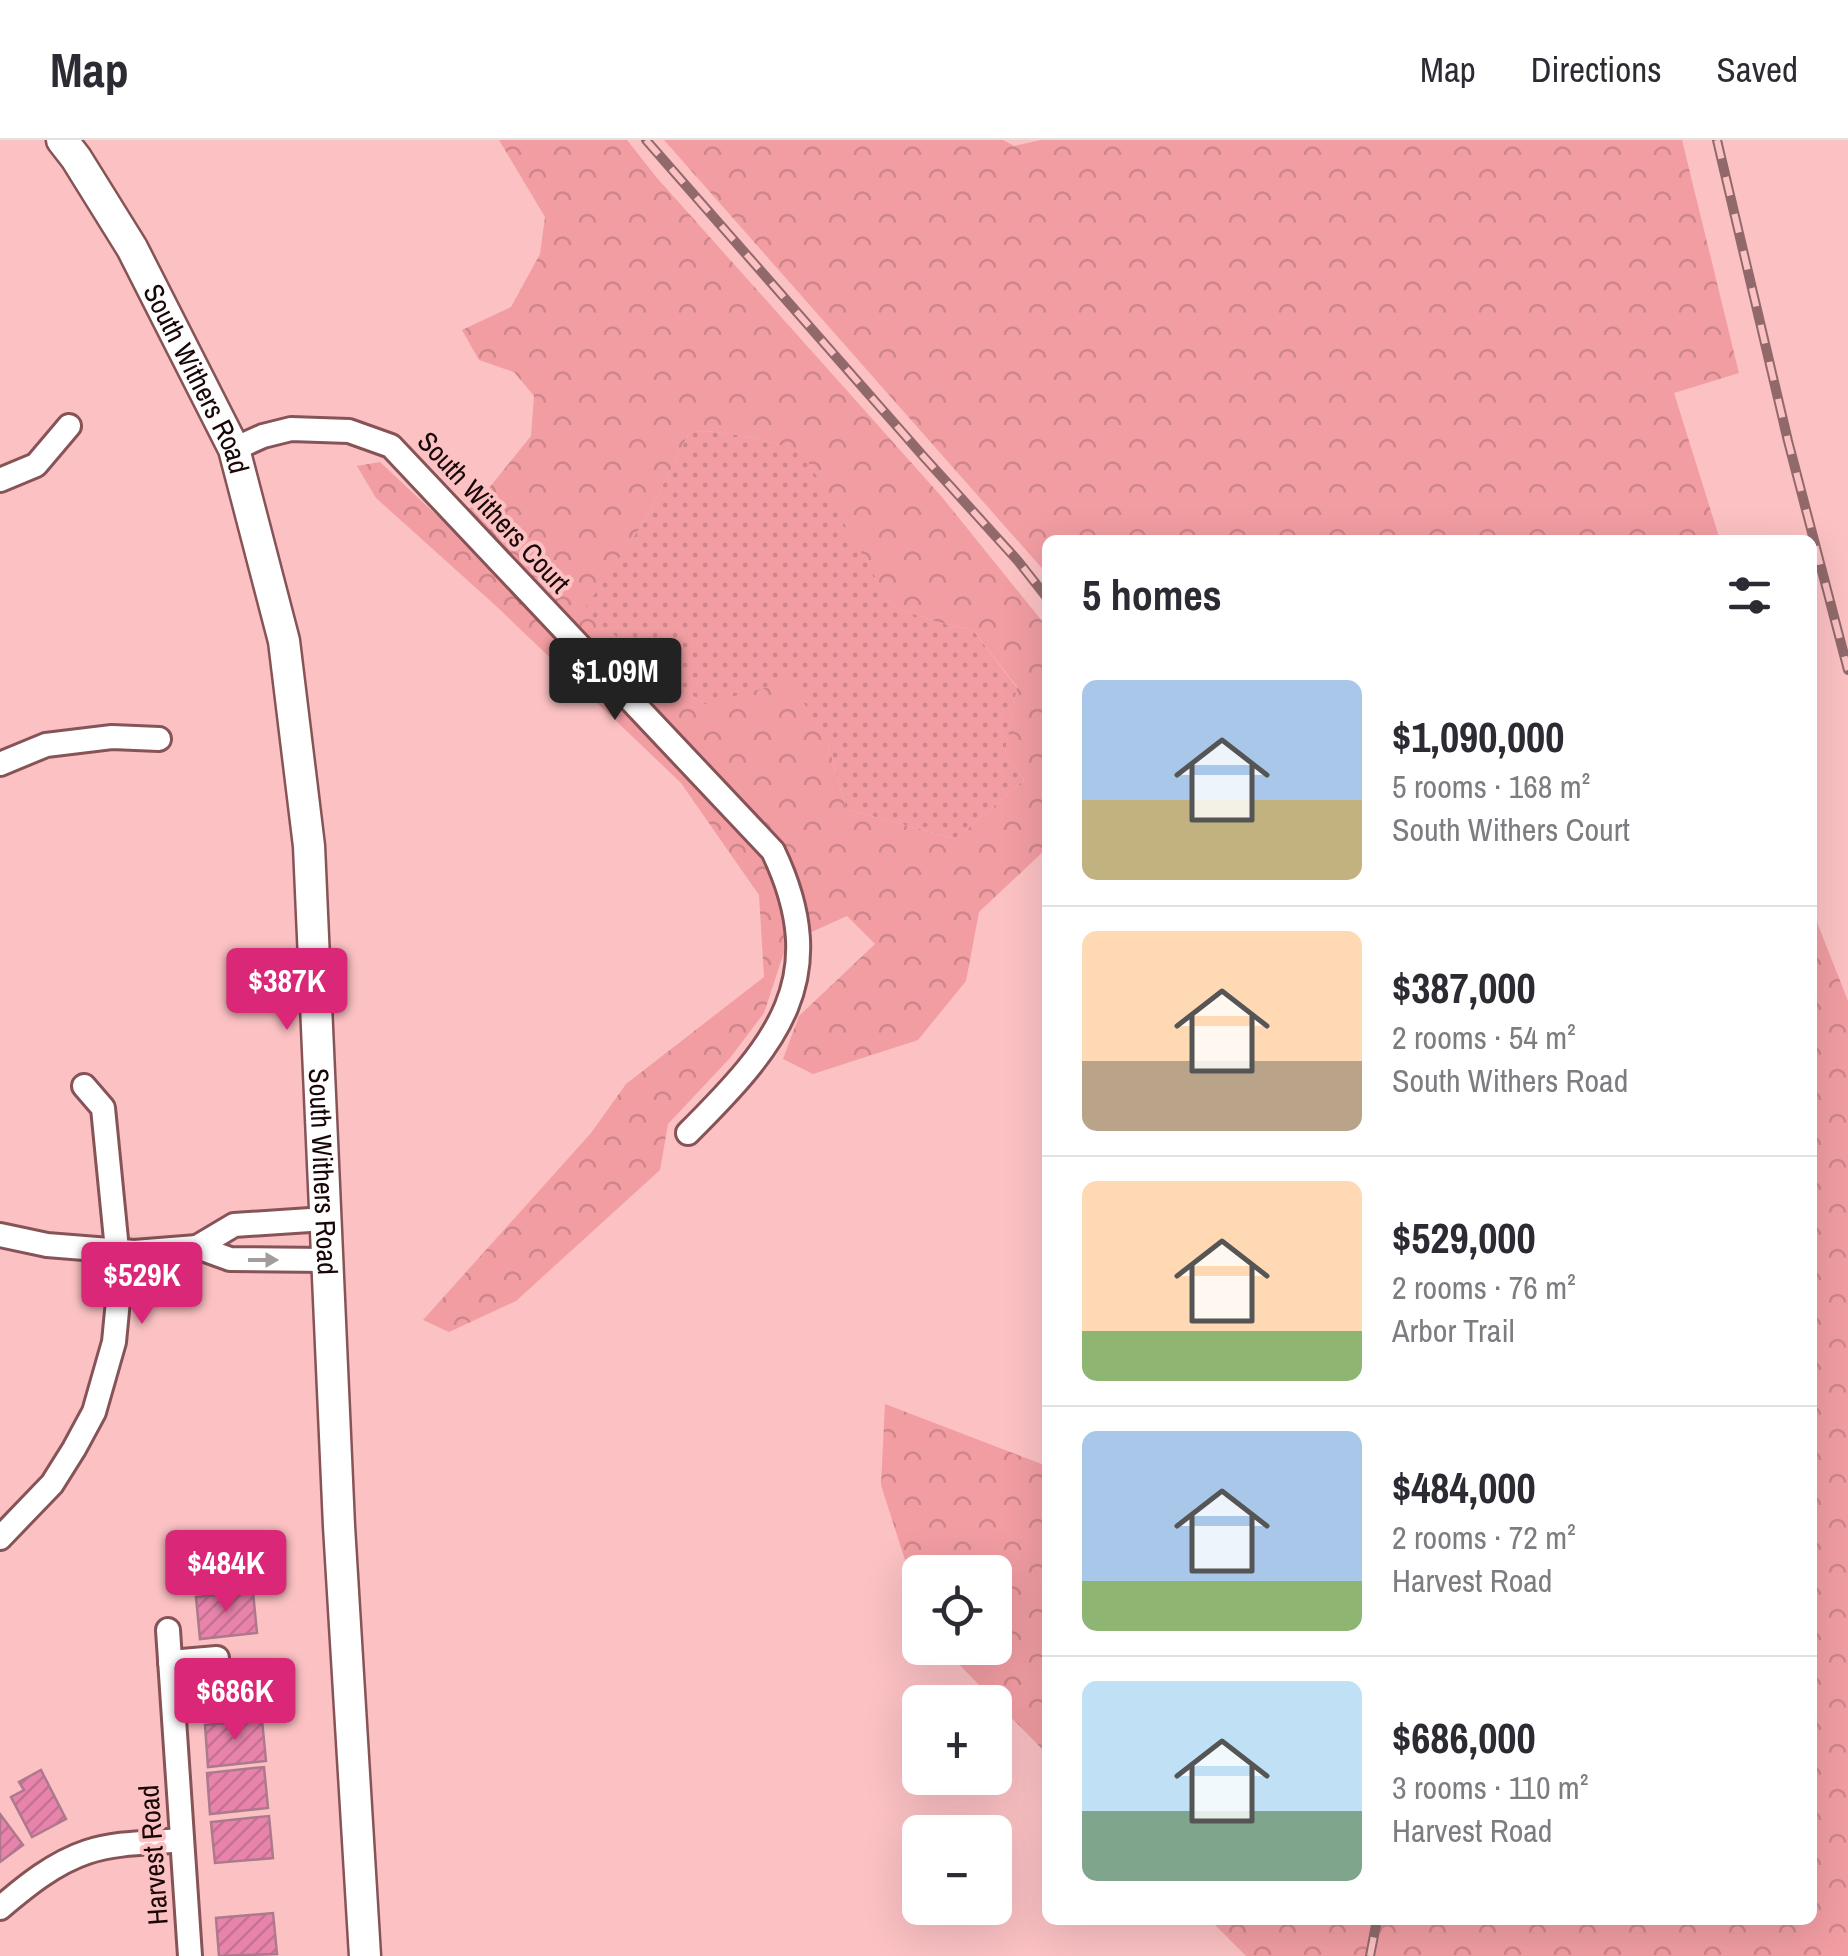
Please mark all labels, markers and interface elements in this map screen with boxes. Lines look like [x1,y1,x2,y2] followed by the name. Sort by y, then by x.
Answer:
[50,37,129,102] text: Map
[1420,46,1476,93] text: Map
[1531,46,1662,93] text: Directions
[1717,46,1798,93] text: Saved
[134,278,259,477] street label: South Withers Road
[409,423,579,601] street label: South Withers Court
[1082,567,1222,623] text: 5 homes
[1722,568,1777,623] icon: filters
[534,638,696,723] pin: $1.09M
[571,649,659,692] text: $1.09M
[1392,709,1564,765] text: $1,090,000
[1162,720,1282,840] icon: home
[1392,765,1590,808] text: 5 rooms · 168 m²
[1392,808,1630,851] text: South Withers Court
[217,948,357,1033] pin: $387K
[248,959,326,1002] text: $387K
[1392,960,1536,1016] text: $387,000
[1162,971,1282,1091] icon: home
[1392,1016,1576,1059] text: 2 rooms · 54 m²
[1392,1059,1628,1102] text: South Withers Road
[300,1067,347,1276] street label: South Withers Road
[1392,1210,1536,1266] text: $529,000
[1162,1221,1282,1341] icon: home
[72,1242,212,1327] pin: $529K
[247,1252,279,1268] one-way arrow
[103,1253,181,1296] text: $529K
[1392,1266,1576,1309] text: 2 rooms · 76 m²
[1392,1309,1515,1352] text: Arbor Trail
[1392,1460,1536,1516] text: $484,000
[1162,1471,1282,1591] icon: home
[1392,1516,1576,1559] text: 2 rooms · 72 m²
[156,1530,296,1615] pin: $484K
[187,1541,265,1584] text: $484K
[902,1555,1012,1925] map controls
[902,1555,1012,1665] button: locate
[1392,1559,1552,1602] text: Harvest Road
[165,1658,305,1743] pin: $686K
[196,1669,274,1712] text: $686K
[902,1685,1012,1795] button: +
[1392,1710,1536,1766] text: $686,000
[1162,1721,1282,1841] icon: home
[1392,1766,1588,1809] text: 3 rooms · 110 m²
[129,1784,177,1926] street label: Harvest Road
[1392,1809,1552,1852] text: Harvest Road
[902,1815,1012,1925] button: −

